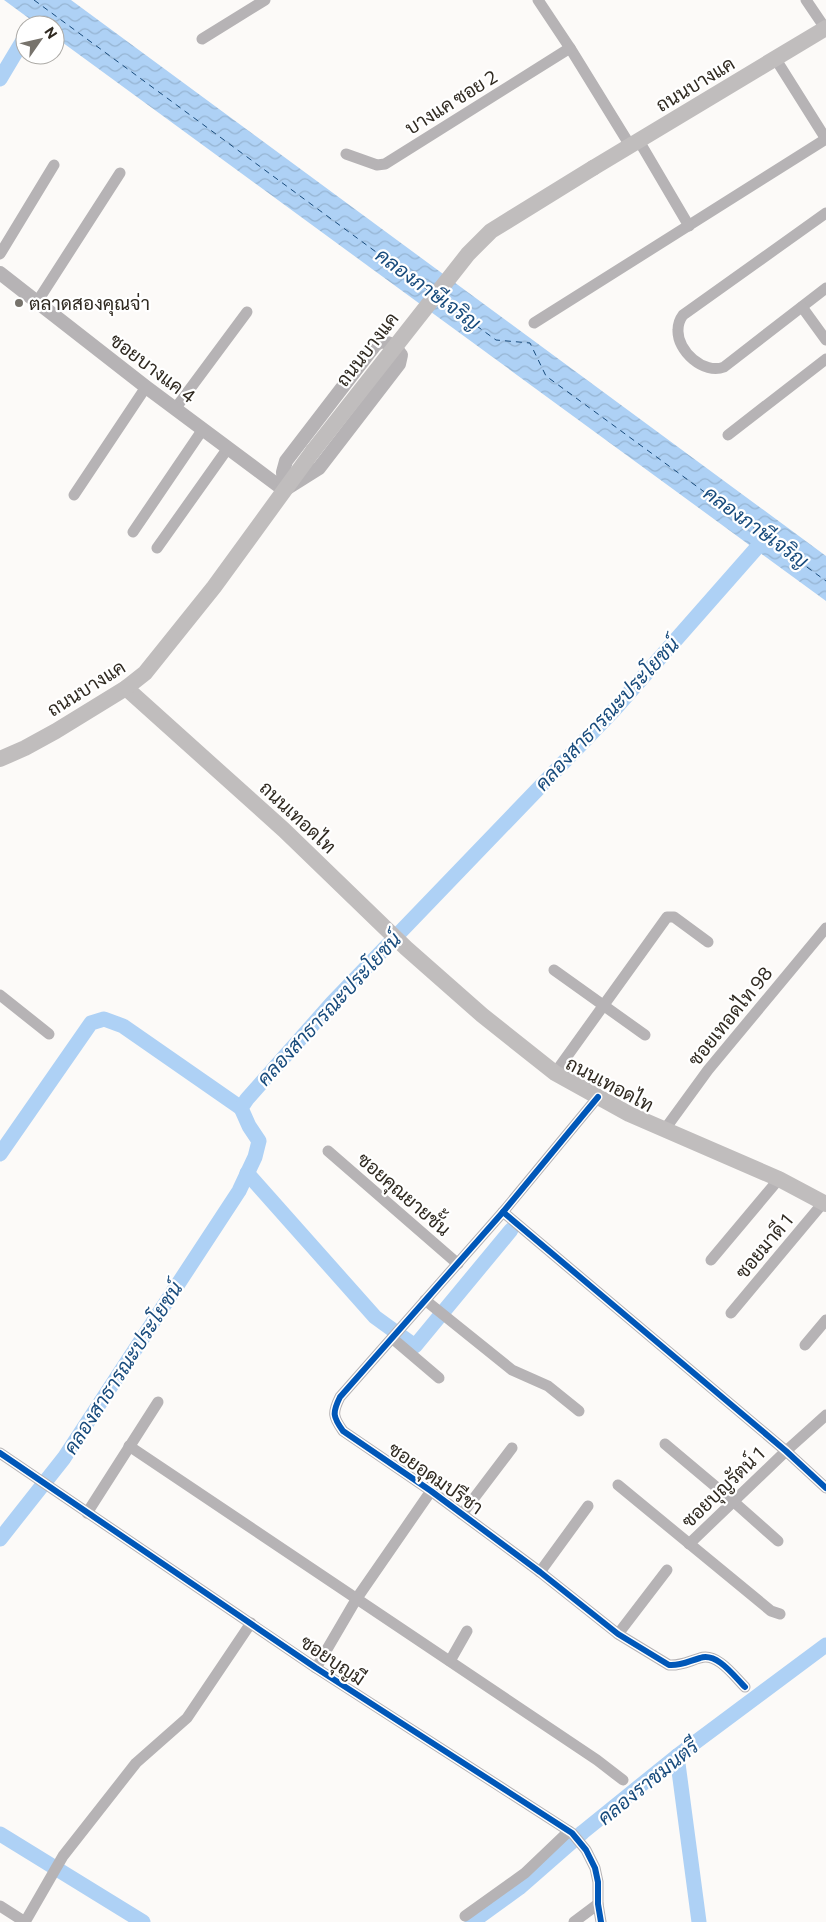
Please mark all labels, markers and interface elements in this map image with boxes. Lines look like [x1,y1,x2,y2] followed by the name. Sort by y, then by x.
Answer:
[15,15,65,65] north arrow
[41,23,61,42] text: N
[651,51,738,116] street label: ถนนบางแค
[401,64,501,139] street label: บางแค ซอย 2
[371,242,486,335] water label: คลองภาษีเจริญ
[29,291,150,316] place label: ตลาดสองคุณจ่า
[13,297,25,309] marker: ตลาดสองคุณจ่า
[331,307,403,390] street label: ถนนบางแค
[106,328,201,407] street label: ซอยบางแค 4
[699,480,814,573] water label: คลองภาษีเจริญ
[528,629,686,795] water label: คลองสาธารณะประโยชน์
[42,655,129,721] street label: ถนนบางแค
[255,776,341,858] street label: ถนนเทอดไท
[250,924,408,1090] water label: คลองสาธารณะประโยชน์
[683,961,777,1070] street label: ซอยเทอดไท 98
[562,1051,658,1116] street label: ถนนเทอดไท
[352,1143,459,1242] street label: ซอยคุณยายชั้น
[730,1209,797,1283] street label: ซอยมาดี 1
[57,1274,189,1458] water label: คลองสาธารณะประโยชน์
[383,1437,488,1520] street label: ซอยอุดมปรีชา
[676,1441,770,1533] street label: ซอยบุญรัตน์ 1
[295,1630,370,1691] street label: ซอยบุญมี
[592,1732,704,1829] water label: คลองราชมนตรี

